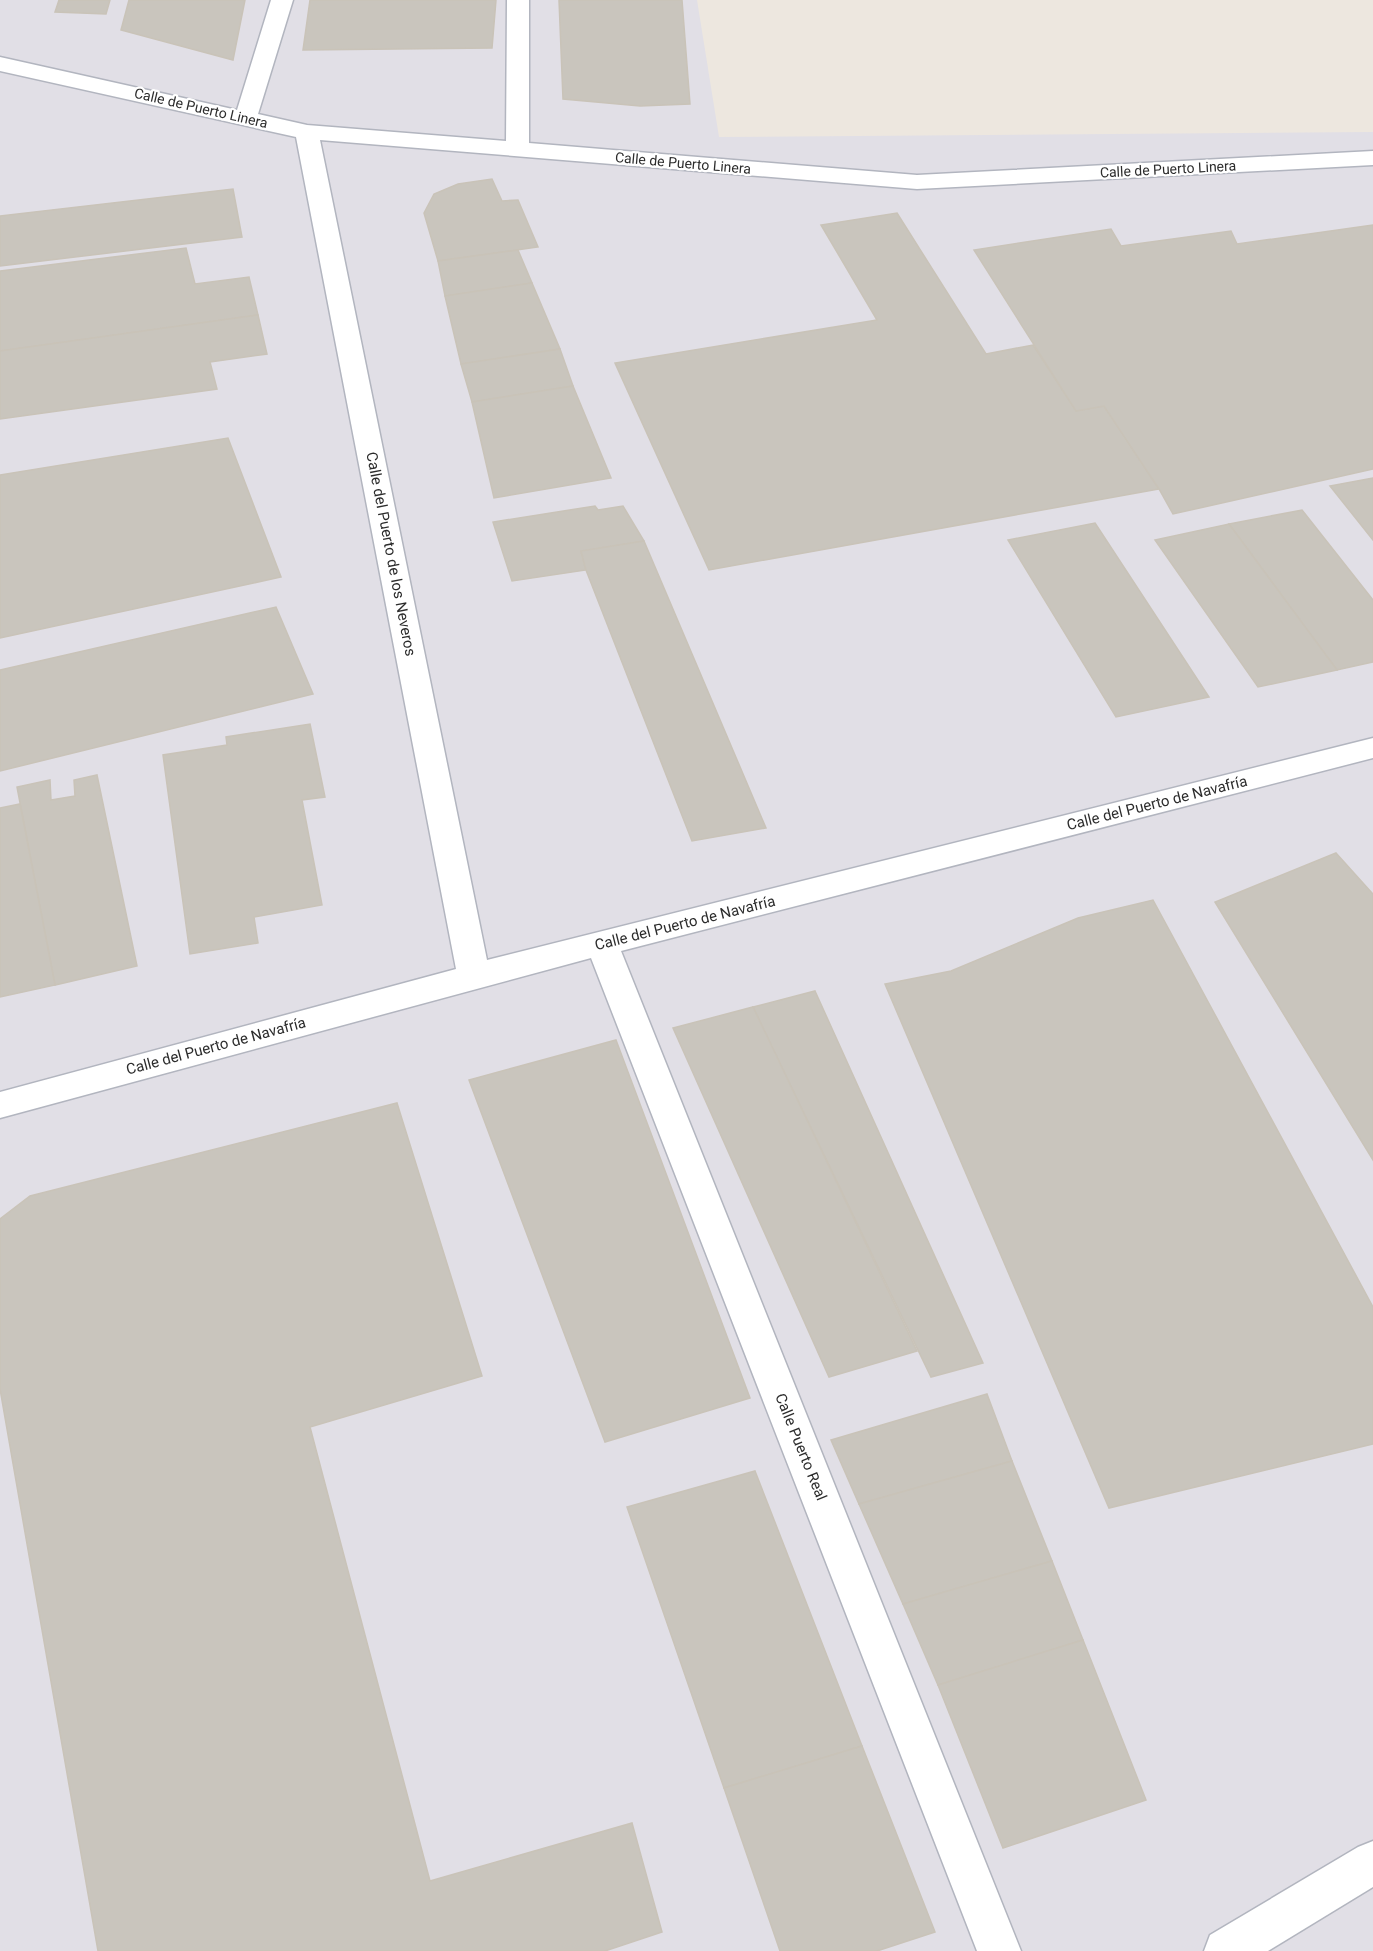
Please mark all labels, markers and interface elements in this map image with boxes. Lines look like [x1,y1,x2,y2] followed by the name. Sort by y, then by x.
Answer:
[133,85,269,131] street label: Calle de Puerto Linera
[614,149,752,177] street label: Calle de Puerto Linera
[1099,157,1237,181] street label: Calle de Puerto Linera
[362,450,420,658] street label: Calle del Puerto de los Neveros
[1065,772,1249,834] street label: Calle del Puerto de Navafría
[593,892,777,954] street label: Calle del Puerto de Navafría
[124,1013,308,1079] street label: Calle del Puerto de Navafría
[771,1391,831,1503] street label: Calle Puerto Real

